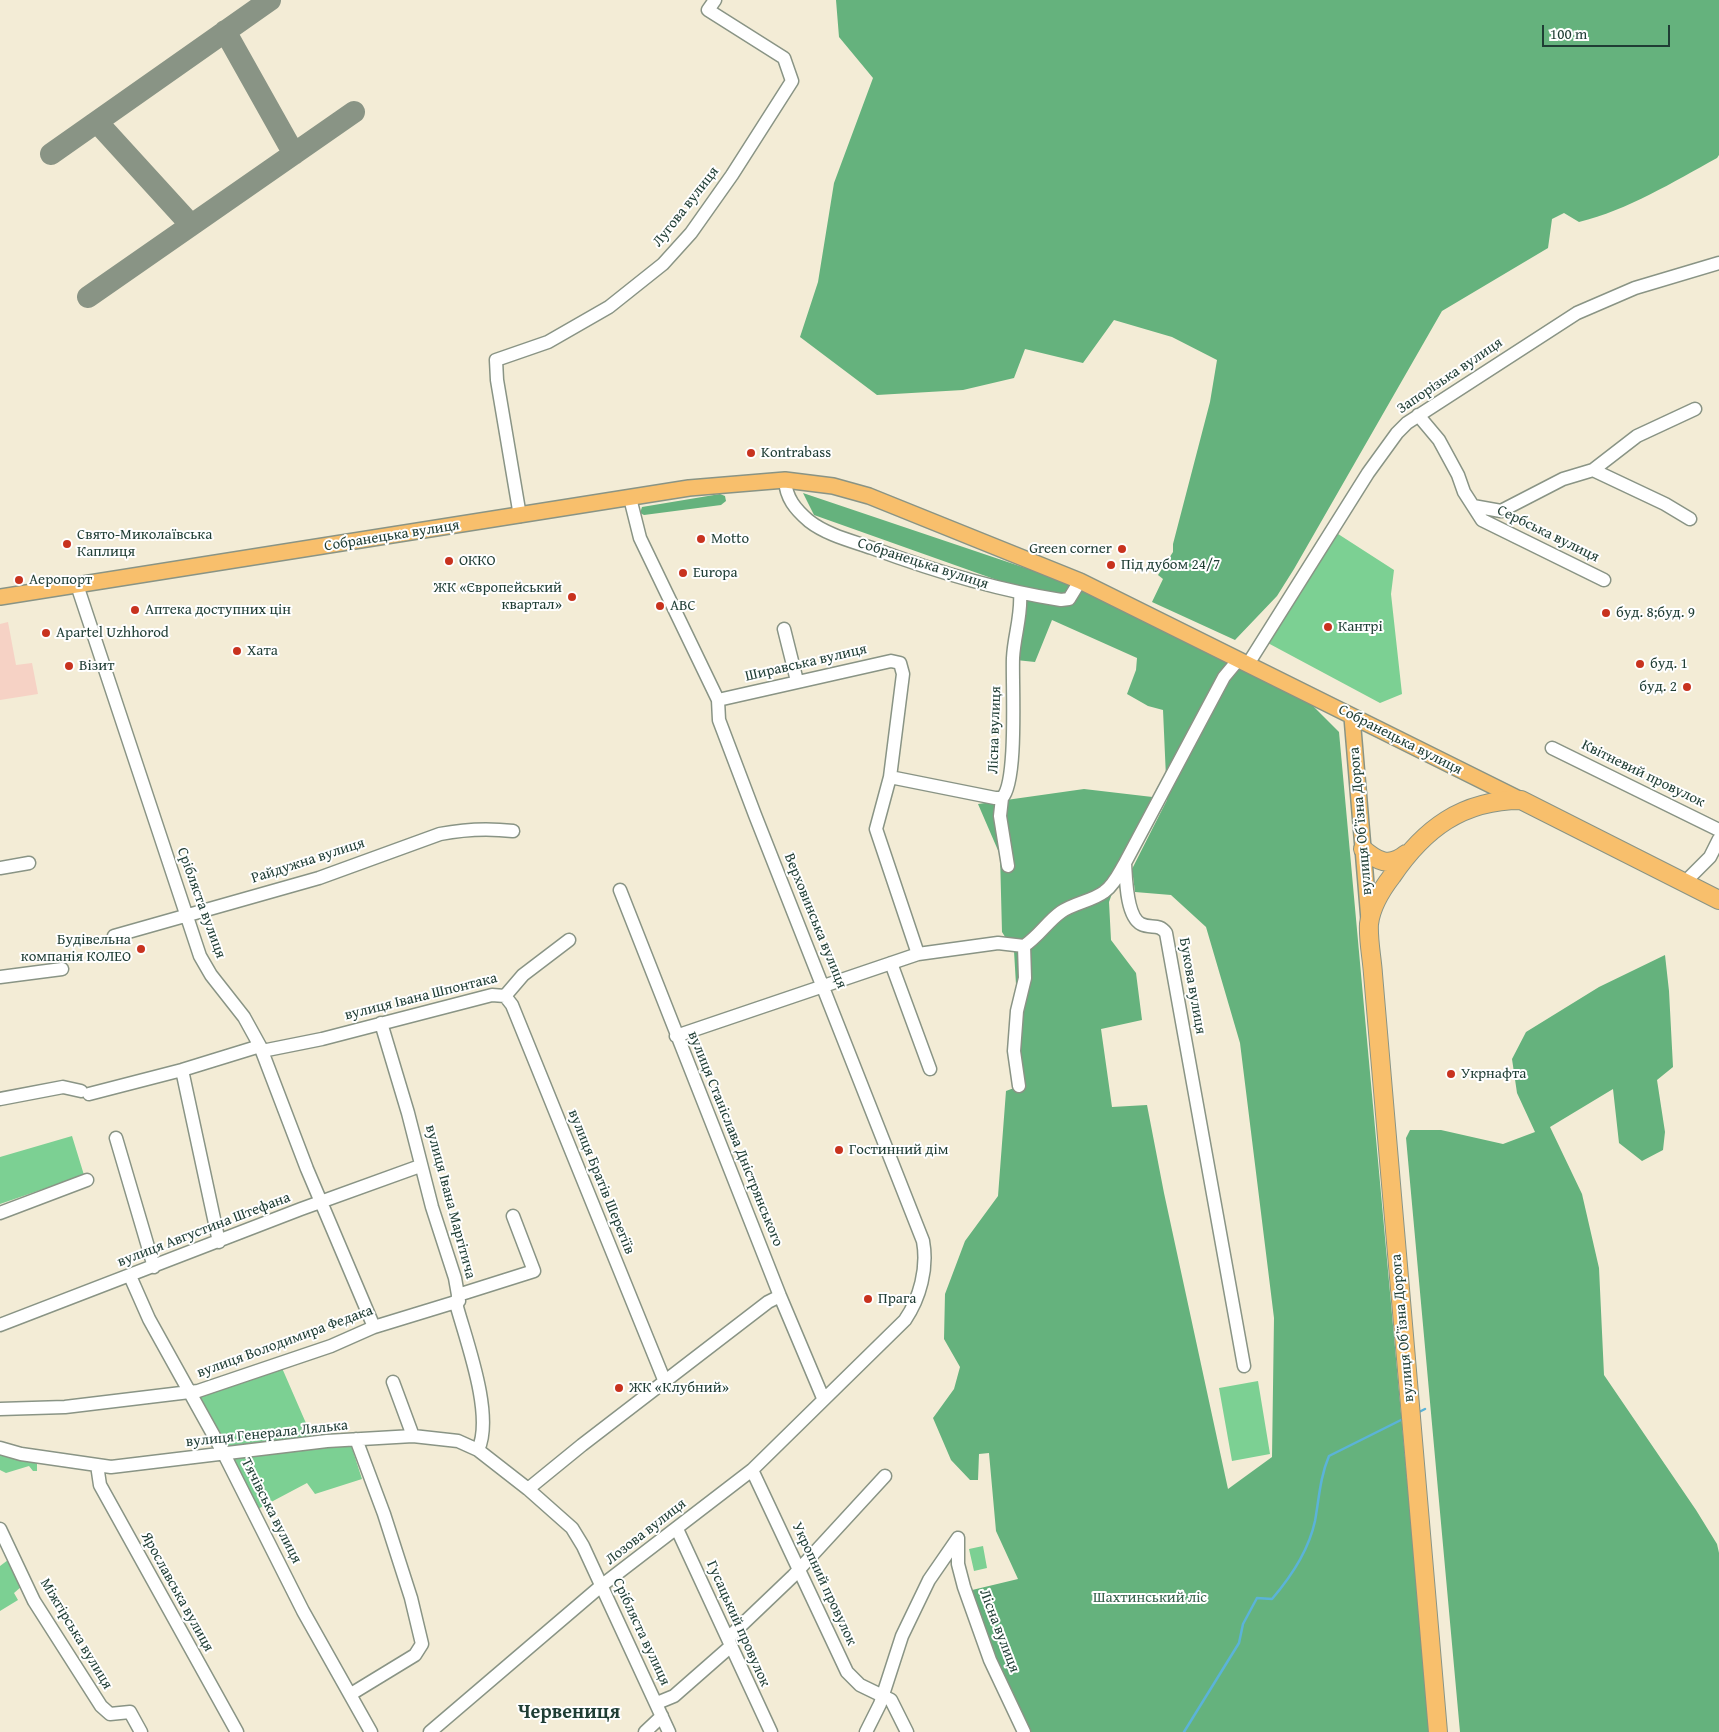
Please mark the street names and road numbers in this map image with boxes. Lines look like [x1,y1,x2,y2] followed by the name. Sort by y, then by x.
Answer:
[649,163,723,251] street label: Лугова вулиця
[1394,334,1506,418] street label: Запорізька вулиця
[1494,502,1602,566] street label: Сербська вулиця
[323,516,461,556] street label: Собранецька вулиця
[855,534,991,594] street label: Собранецька вулиця
[743,640,869,686] street label: Ширавська вулиця
[984,686,1006,774] street label: Лісна вулиця
[1335,701,1465,779] street label: Собранецька вулиця
[1578,736,1708,812] street label: Квітневий провулок
[1346,746,1376,896] street label: вулиця Обʼїзна Дорога
[249,834,367,888] street label: Райдужна вулиця
[173,845,229,961] street label: Срібляста вулиця
[780,851,850,991] street label: Верховинська вулиця
[1175,936,1209,1036] street label: Букова вулиця
[343,969,499,1025] street label: вулиця Івана Шпонтака
[683,1029,787,1249] street label: вулиця Станіслава Дністрянського
[564,1107,638,1257] street label: вулиця Братів Шерегіїв
[421,1123,479,1281] street label: вулиця Івана Маргітича
[115,1189,293,1271] street label: вулиця Августина Штефана
[1388,1253,1418,1403] street label: вулиця Обʼїзна Дорога
[195,1302,375,1382] street label: вулиця Володимира Федака
[185,1417,349,1451] street label: вулиця Генерала Лялька
[237,1455,305,1567] street label: Тячівська вулиця
[602,1495,690,1569] street label: Лозова вулиця
[788,1519,860,1649] street label: Укропний провулок
[137,1529,217,1655] street label: Ярославська вулиця
[702,1558,774,1690] street label: Гусацький провулок
[36,1575,116,1693] street label: Міжгірська вулиця
[608,1575,674,1689] street label: Срібляста вулиця
[975,1587,1023,1675] street label: Лісна вулиця

